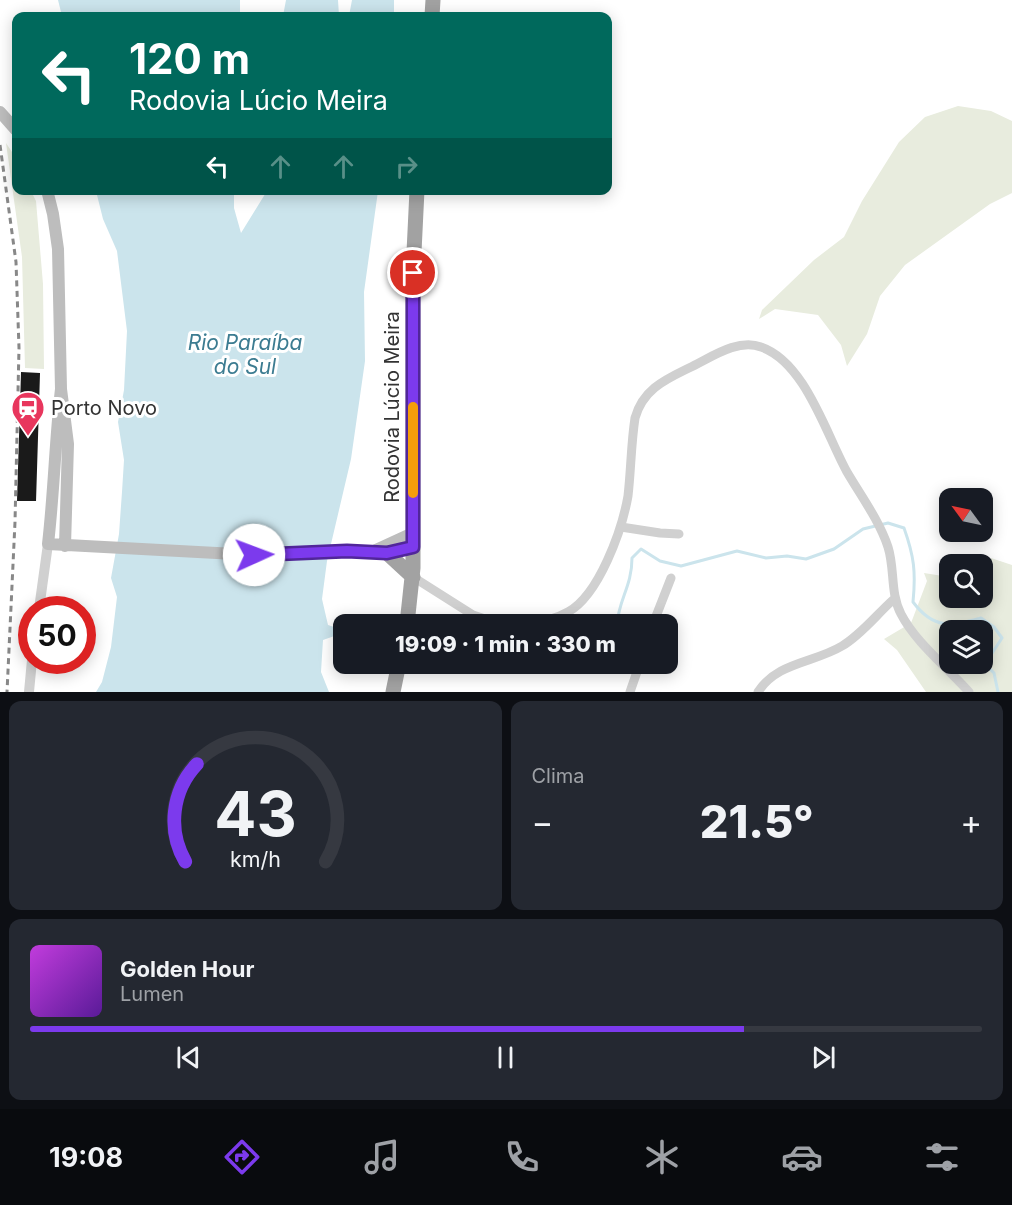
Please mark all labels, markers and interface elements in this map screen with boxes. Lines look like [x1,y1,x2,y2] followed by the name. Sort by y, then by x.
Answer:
[129,33,250,84] text: 120 m
[30,36,108,114] icon: left
[129,84,388,117] text: Rodovia Lúcio Meira
[201,150,234,183] icon: left
[264,150,297,183] icon: ahead
[327,150,360,183] icon: ahead
[390,150,423,183] icon: right
[387,247,438,298] pin
[396,256,429,289] icon: arrive
[380,311,404,503] street label: Rodovia Lúcio Meira
[188,330,302,379] water label: Rio Paraíba do Sul
[10,390,46,437] station icon: Porto Novo
[51,396,157,420] place label: Porto Novo
[939,488,993,542] north arrow
[939,488,993,674] map controls
[222,523,286,587] position arrow
[939,554,993,608] button: search
[18,596,96,674] speed limit sign: 50
[939,620,993,674] button: layers
[395,631,616,657] text: 19:09 · 1 min · 330 m
[532,764,585,788] text: Clima
[214,776,296,851] text: 43
[700,794,814,849] text: 21.5°
[532,802,553,842] text: −
[960,802,982,842] text: +
[230,847,281,873] text: km/h
[120,956,254,982] text: Golden Hour
[120,982,184,1006] text: Lumen
[172,1041,205,1074] icon: previous
[489,1041,522,1074] icon: pause
[807,1041,840,1074] icon: next
[221,1136,263,1178] icon: directions
[361,1136,403,1178] icon: music
[501,1136,543,1178] icon: phone
[641,1136,683,1178] icon: climate
[781,1136,823,1178] icon: car
[921,1136,963,1178] icon: filters
[49,1141,123,1174] text: 19:08

